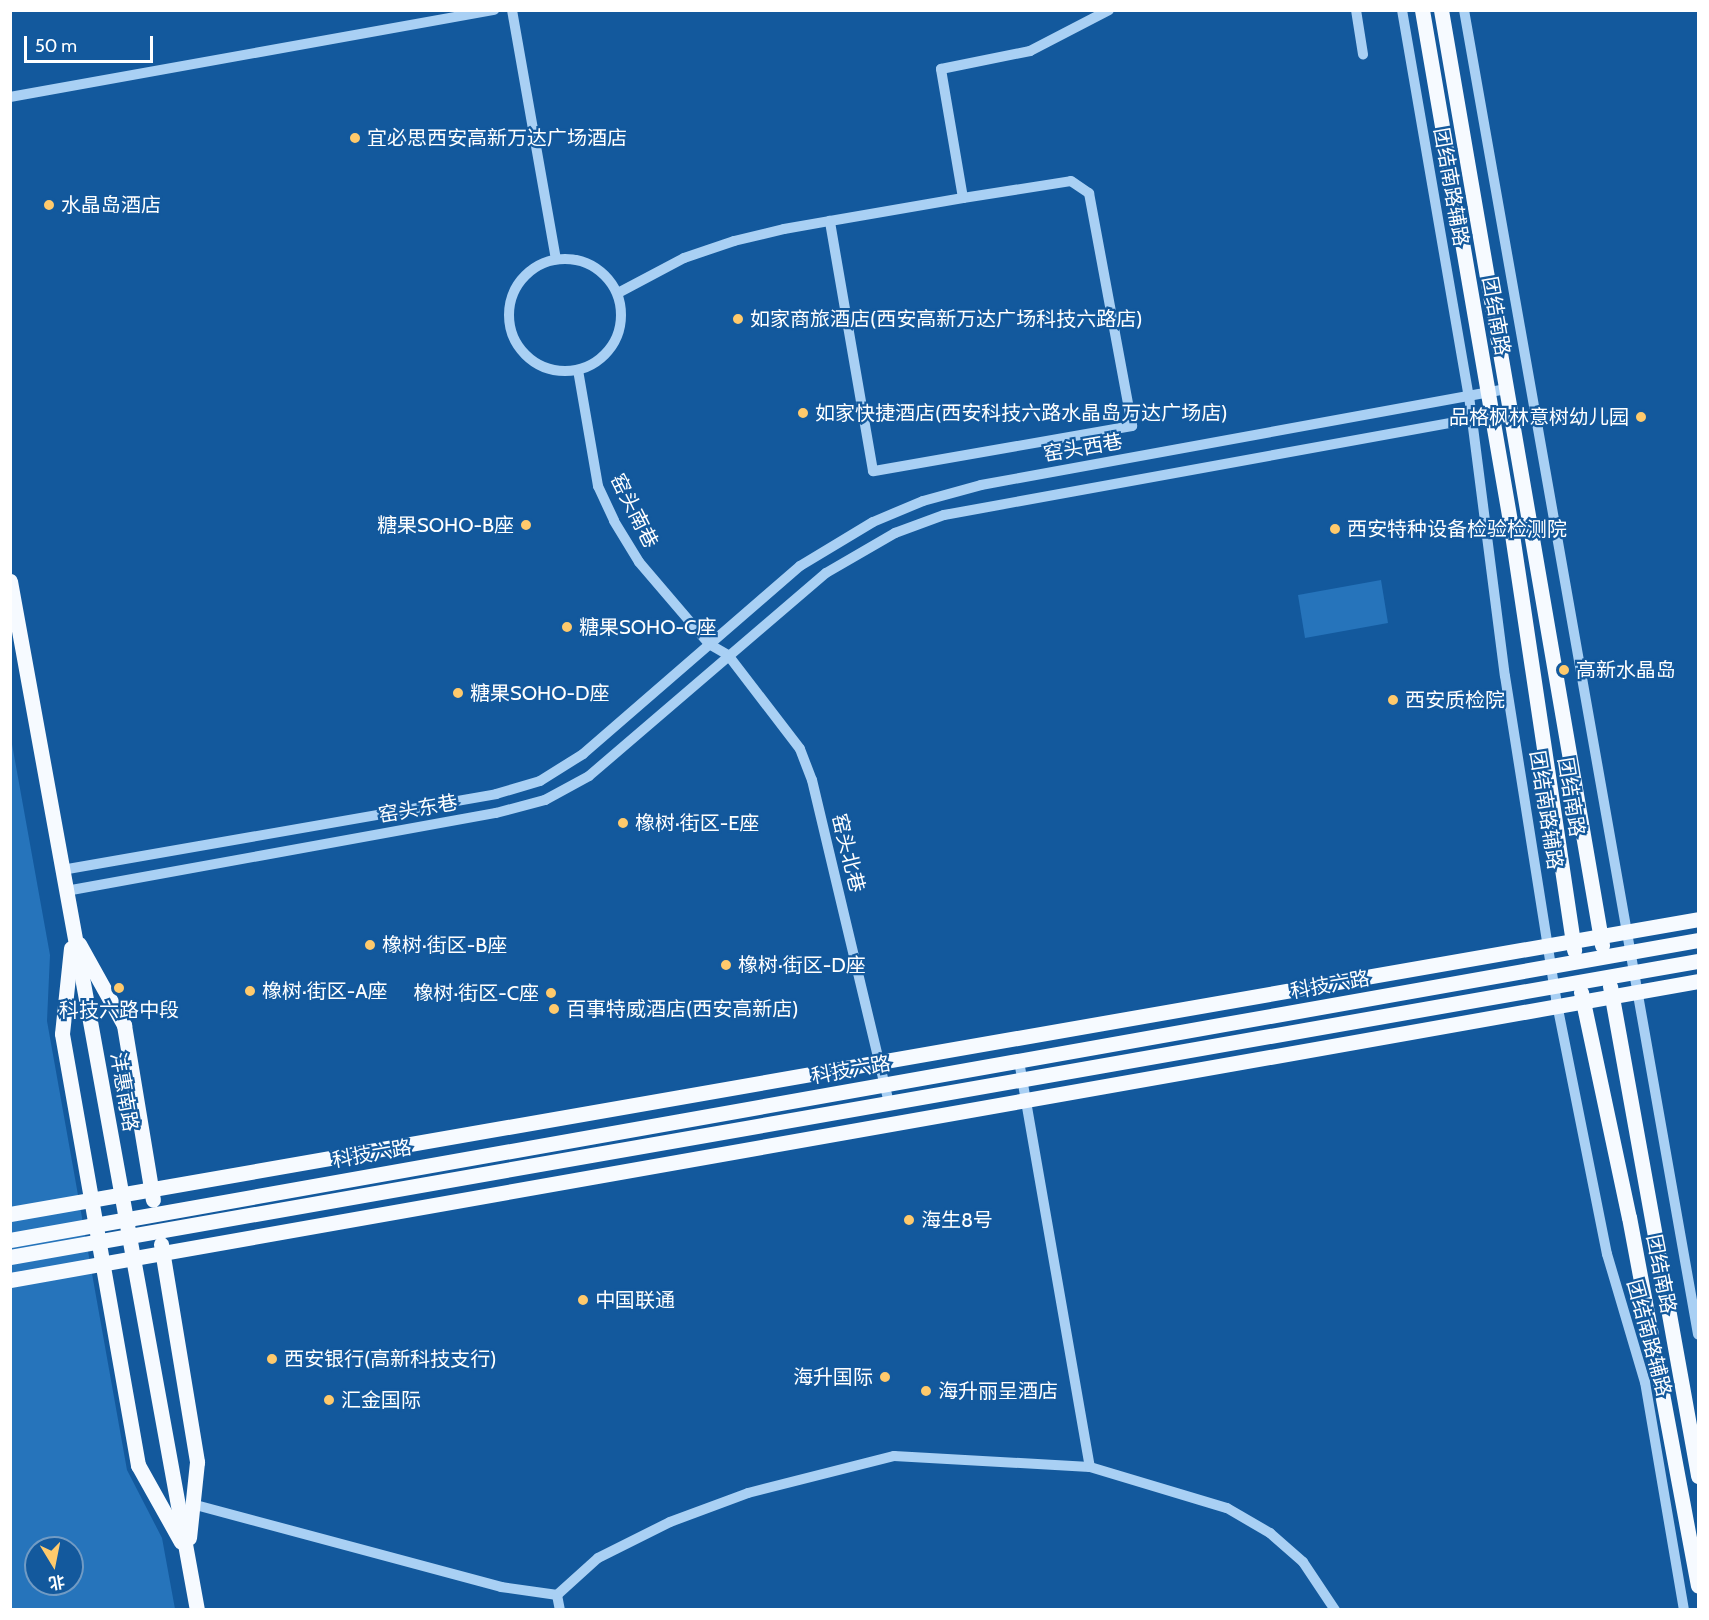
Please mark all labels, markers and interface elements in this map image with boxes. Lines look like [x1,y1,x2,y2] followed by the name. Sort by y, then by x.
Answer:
[27,24,156,62] scale bar
[35,35,77,57] text: 50 m
[367,126,627,150] place label: 宜必思西安高新万达广场酒店
[1429,126,1473,248] street label: 团结南路辅路
[348,131,362,145] marker: 宜必思西安高新万达广场酒店
[61,193,161,217] place label: 水晶岛酒店
[42,198,56,212] marker: 水晶岛酒店
[1477,275,1515,357] street label: 团结南路
[750,307,1143,331] place label: 如家商旅酒店(西安高新万达广场科技六路店)
[731,312,745,326] marker: 如家商旅酒店(西安高新万达广场科技六路店)
[815,401,1228,425] place label: 如家快捷酒店(西安科技六路水晶岛万达广场店)
[1449,405,1629,429] place label: 品格枫林意树幼儿园
[796,406,810,420] marker: 如家快捷酒店(西安科技六路水晶岛万达广场店)
[1634,410,1648,424] marker: 品格枫林意树幼儿园
[1042,429,1124,467] street label: 窑头西巷
[605,470,663,552] street label: 窑头南巷
[377,513,514,537] place label: 糖果SOHO-B座
[1347,517,1567,541] place label: 西安特种设备检验检测院
[519,518,533,532] marker: 糖果SOHO-B座
[1328,522,1342,536] marker: 西安特种设备检验检测院
[579,615,716,639] place label: 糖果SOHO-C座
[560,620,574,634] marker: 糖果SOHO-C座
[1576,658,1676,682] place label: 高新水晶岛
[1557,663,1571,677] marker: 高新水晶岛
[470,681,610,705] place label: 糖果SOHO-D座
[451,686,465,700] marker: 糖果SOHO-D座
[1405,688,1505,712] place label: 西安质检院
[1386,693,1400,707] marker: 西安质检院
[1525,749,1567,871] street label: 团结南路辅路
[1553,756,1589,838] street label: 团结南路
[377,790,459,828] street label: 窑头东巷
[635,811,759,835] place label: 橡树·街区-E座
[827,811,869,895] street label: 窑头北巷
[616,816,630,830] marker: 橡树·街区-E座
[382,933,507,957] place label: 橡树·街区-B座
[363,938,377,952] marker: 橡树·街区-B座
[738,953,866,977] place label: 橡树·街区-D座
[719,958,733,972] marker: 橡树·街区-D座
[1289,966,1371,1004] street label: 科技六路
[262,979,388,1003] place label: 橡树·街区-A座
[112,981,126,995] marker: 科技六路中段
[413,981,539,1005] place label: 橡树·街区-C座
[243,984,257,998] marker: 橡树·街区-A座
[544,986,558,1000] marker: 橡树·街区-C座
[566,997,799,1021] place label: 百事特威酒店(西安高新店)
[59,998,179,1022] place label: 科技六路中段
[547,1002,561,1016] marker: 百事特威酒店(西安高新店)
[105,1051,143,1133] street label: 沣惠南路
[810,1051,892,1089] street label: 科技六路
[331,1135,413,1173] street label: 科技六路
[921,1208,993,1232] place label: 海生8号
[902,1213,916,1227] marker: 海生8号
[1642,1232,1680,1316] street label: 团结南路
[1622,1277,1676,1399] street label: 团结南路辅路
[595,1288,675,1312] place label: 中国联通
[576,1293,590,1307] marker: 中国联通
[284,1347,497,1371] place label: 西安银行(高新科技支行)
[265,1352,279,1366] marker: 西安银行(高新科技支行)
[793,1365,873,1389] place label: 海升国际
[878,1370,892,1384] marker: 海升国际
[938,1379,1058,1403] place label: 海升丽呈酒店
[919,1384,933,1398] marker: 海升丽呈酒店
[341,1388,421,1412] place label: 汇金国际
[322,1393,336,1407] marker: 汇金国际
[24,1536,84,1596] north arrow
[47,1572,66,1593] text: 北

